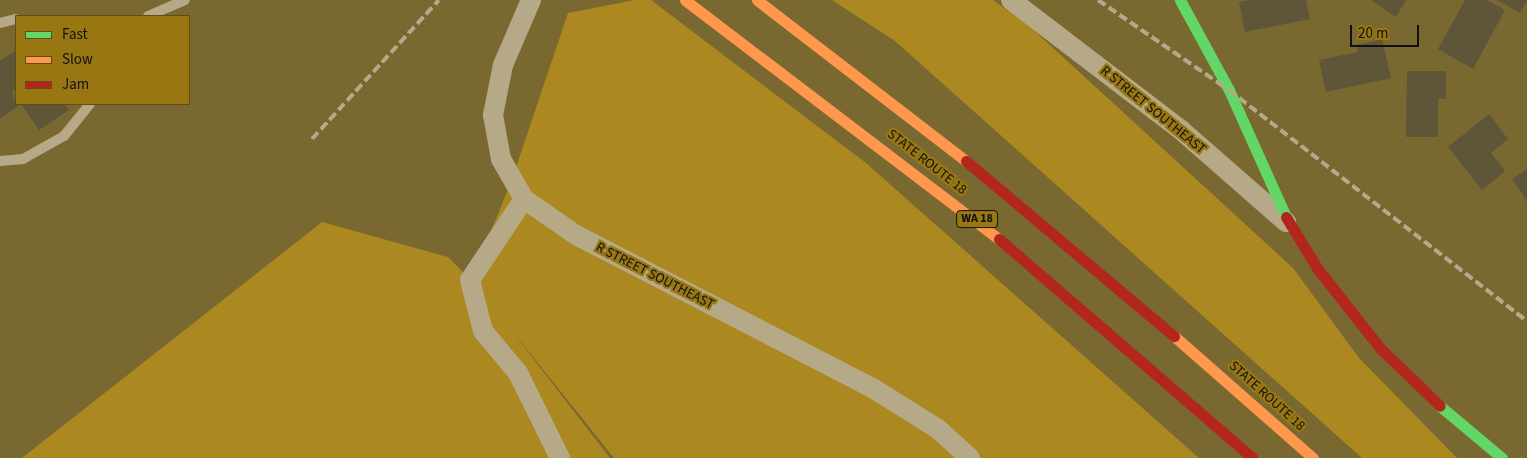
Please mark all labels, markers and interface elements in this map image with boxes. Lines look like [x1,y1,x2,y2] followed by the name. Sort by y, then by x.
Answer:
[15,15,190,105] legend
[1352,15,1421,47] scale bar
[1358,23,1388,44] text: 20 m
[62,24,88,45] text: Fast
[62,49,93,70] text: Slow
[1097,62,1209,158] street label: R STREET SOUTHEAST
[62,74,89,95] text: Jam
[884,126,970,198] street label: STATE ROUTE 18
[956,210,998,228] road number: WA 18
[593,239,717,313] street label: R STREET SOUTHEAST
[1226,357,1308,435] street label: STATE ROUTE 18

